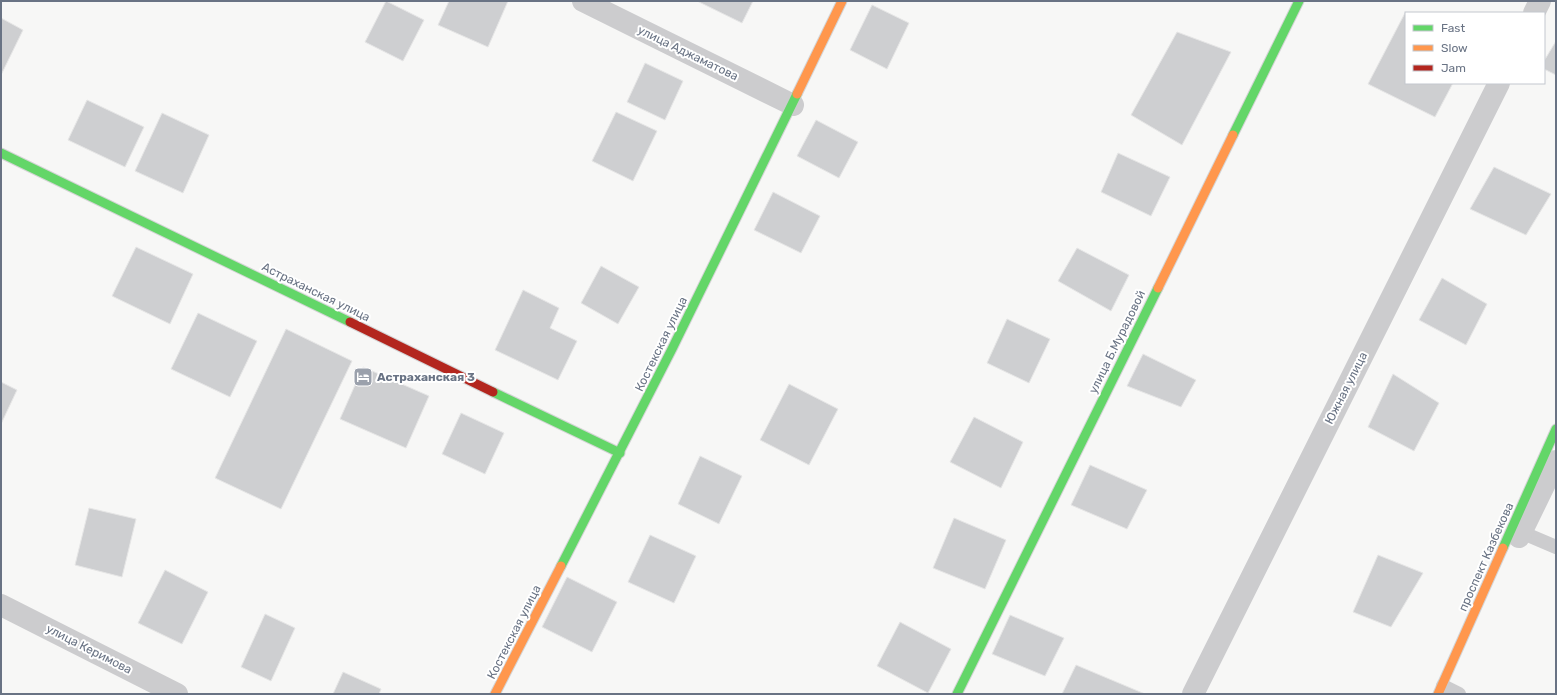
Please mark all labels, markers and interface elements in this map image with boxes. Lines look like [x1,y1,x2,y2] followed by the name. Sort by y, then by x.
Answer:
[1405,12,1545,84] legend
[1441,21,1465,35] text: Fast
[635,23,741,83] street label: улица Аджаматова
[1441,41,1468,55] text: Slow
[1441,61,1466,75] text: Jam
[260,260,372,324] street label: Астраханская улица
[1086,288,1148,396] street label: улица Б.Мурадовой
[632,294,690,394] street label: Костекская улица
[1322,350,1370,426] street label: Южная улица
[352,366,374,388] hotel icon: Астраханская 3
[377,370,475,384] place label: Астраханская 3
[1456,500,1516,614] street label: проспект Казбекова
[484,583,544,681] street label: Костекская улица
[44,621,134,677] street label: улица Керимова

